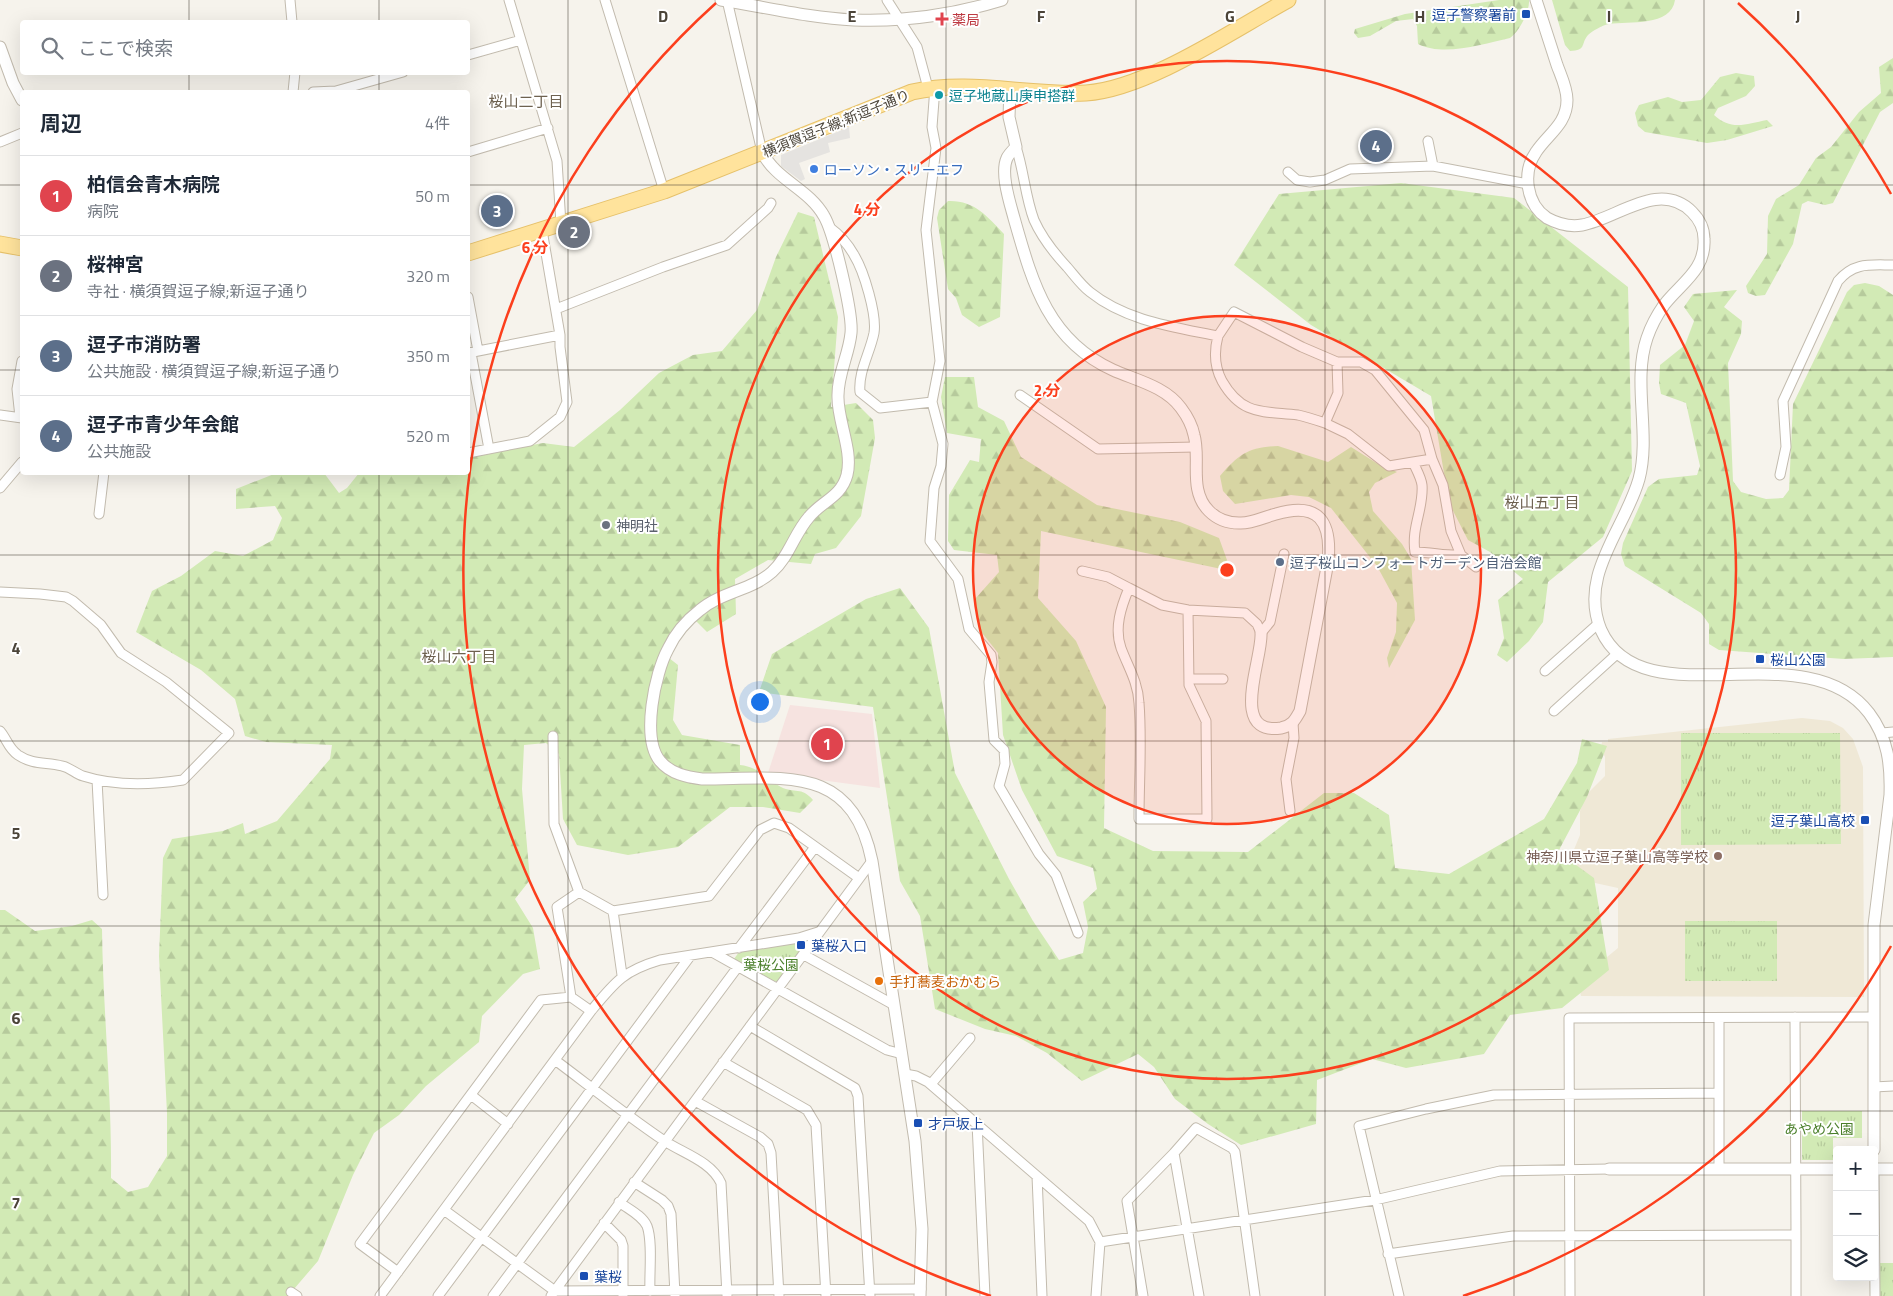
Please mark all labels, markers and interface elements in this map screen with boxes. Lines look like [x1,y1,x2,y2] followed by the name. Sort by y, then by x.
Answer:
[658,4,668,28] text: D
[848,4,857,28] text: E
[1037,4,1046,28] text: F
[1225,4,1235,28] text: G
[1415,4,1425,28] text: H
[1432,4,1516,25] place label: 逗子警察署前
[1607,4,1611,28] text: I
[1796,4,1800,28] text: J
[1520,8,1532,20] marker: 逗子警察署前
[952,9,980,30] place label: 薬局
[936,13,948,25] marker: 薬局
[20,20,470,75] search box
[78,33,173,62] text: ここで検索
[38,34,66,62] icon: search
[759,84,913,162] street label: 横須賀逗子線;新逗子通り
[949,85,1075,106] place label: 逗子地蔵山庚申搭群
[933,89,945,101] marker: 逗子地蔵山庚申搭群
[488,90,564,113] district label: 桜山二丁目
[40,107,82,139] text: 周辺
[425,111,450,135] text: 4件
[1360,127,1392,165] pin: 4
[824,159,964,180] place label: ローソン・スリーエフ
[808,163,820,175] marker: ローソン・スリーエフ
[87,169,220,198] text: 柏信会青木病院
[52,184,60,208] text: 1
[415,184,450,208] text: 50 m
[481,192,513,230] pin: 3
[854,198,880,221] text: 4 分
[87,199,119,223] text: 病院
[558,213,590,251] pin: 2
[522,236,548,259] text: 6 分
[87,249,144,278] text: 桜神宮
[52,264,60,288] text: 2
[406,264,450,288] text: 320 m
[87,279,309,303] text: 寺社 · 横須賀逗子線;新逗子通り
[87,329,201,358] text: 逗子市消防署
[52,344,60,368] text: 3
[406,344,450,368] text: 350 m
[87,359,341,383] text: 公共施設 · 横須賀逗子線;新逗子通り
[1034,379,1060,402] text: 2 分
[87,409,239,438] text: 逗子市青少年会館
[52,424,60,448] text: 4
[406,424,450,448] text: 520 m
[87,439,151,463] text: 公共施設
[1504,491,1580,514] district label: 桜山五丁目
[616,515,658,536] place label: 神明社
[600,519,612,531] marker: 神明社
[1290,552,1542,573] place label: 逗子桜山コンフォートガーデン自治会館
[1274,556,1286,568] marker: 逗子桜山コンフォートガーデン自治会館
[1218,561,1236,579] centre of rings
[12,636,21,660] text: 4
[421,645,497,668] district label: 桜山六丁目
[1770,649,1826,670] place label: 桜山公園
[1754,653,1766,665] marker: 桜山公園
[747,689,773,715] your location
[811,725,843,763] pin: 1
[1771,810,1855,831] place label: 逗子葉山高校
[1859,814,1871,826] marker: 逗子葉山高校
[12,821,21,845] text: 5
[1526,846,1708,867] place label: 神奈川県立逗子葉山高等学校
[1712,850,1724,862] marker: 神奈川県立逗子葉山高等学校
[811,935,867,956] place label: 葉桜入口
[795,939,807,951] marker: 葉桜入口
[743,954,799,975] park label: 葉桜公園
[889,971,1001,992] place label: 手打蕎麦おかむら
[873,975,885,987] marker: 手打蕎麦おかむら
[12,1006,21,1030] text: 6
[928,1113,984,1134] place label: 才戸坂上
[912,1117,924,1129] marker: 才戸坂上
[1784,1118,1854,1139] park label: あやめ公園
[1833,1146,1878,1281] map controls
[1833,1146,1878,1191] button: +
[12,1191,20,1215] text: 7
[1833,1191,1878,1236] button: −
[1833,1236,1878,1281] button: layers
[594,1266,622,1287] place label: 葉桜
[578,1270,590,1282] marker: 葉桜

